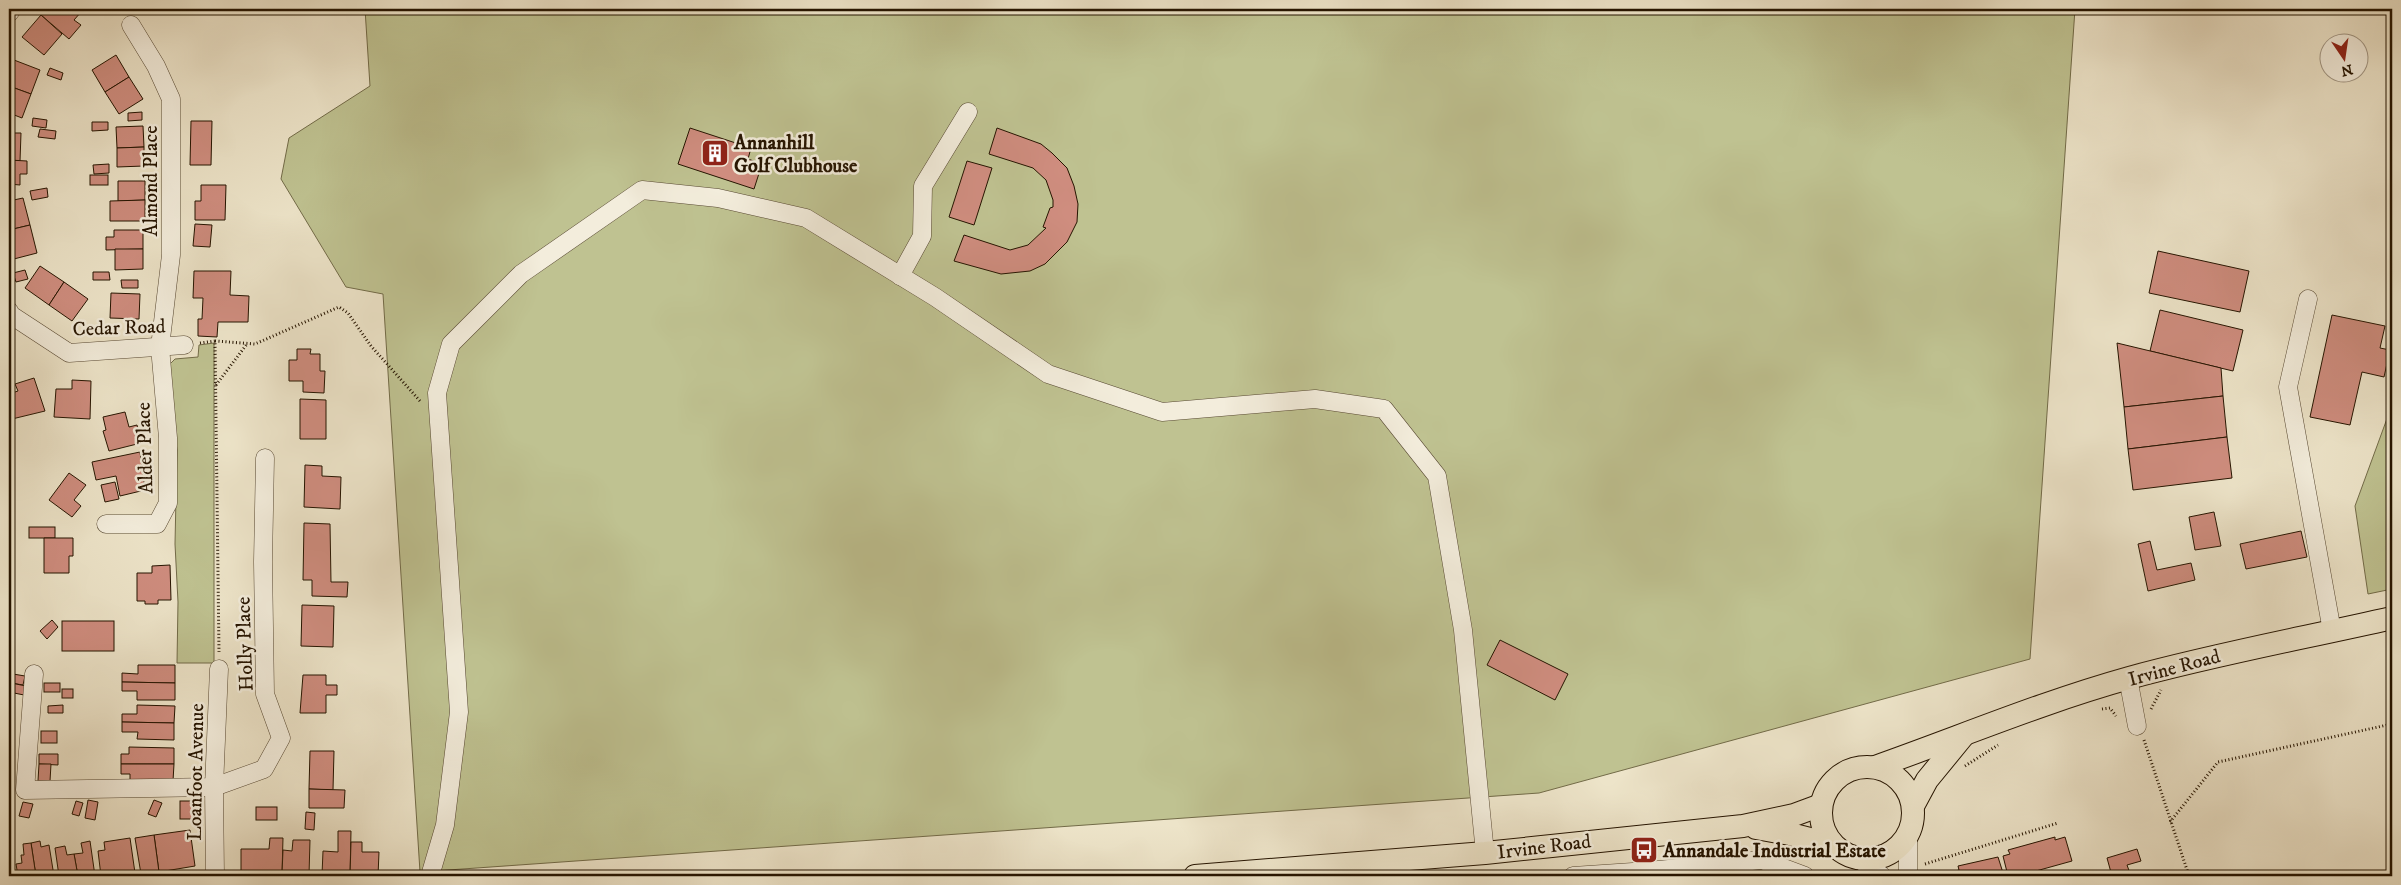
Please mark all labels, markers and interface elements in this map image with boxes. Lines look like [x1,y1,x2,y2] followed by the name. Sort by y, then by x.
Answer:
[2318,32,2368,82] north arrow
[2339,60,2354,80] text: N
[139,125,164,237] street label: Almond Place
[733,131,858,179] place label: Annanhill Golf Clubhouse
[700,138,730,168] building icon: Annanhill Golf Clubhouse
[72,314,166,343] street label: Cedar Road
[131,402,160,494] street label: Alder Place
[231,596,260,692] street label: Holly Place
[2126,644,2223,693] street label: Irvine Road
[183,703,210,841] street label: Loanfoot Avenue
[1496,829,1593,866] street label: Irvine Road
[1629,835,1659,865] bus stop icon: Annandale Industrial Estate
[1662,839,1886,864] place label: Annandale Industrial Estate

